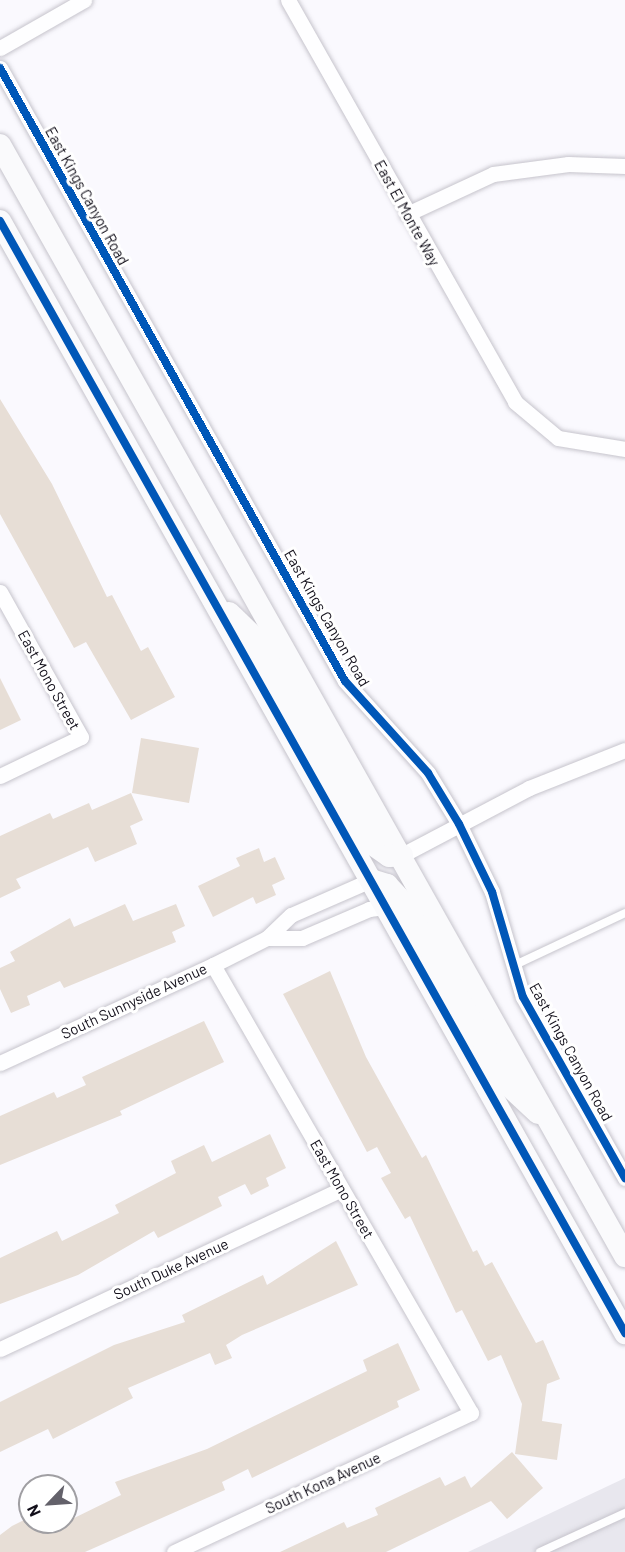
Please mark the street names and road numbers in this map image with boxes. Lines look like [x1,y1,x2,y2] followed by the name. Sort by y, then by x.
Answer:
[41,124,133,268] street label: East Kings Canyon Road
[371,157,443,269] street label: East El Monte Way
[280,546,374,690] street label: East Kings Canyon Road
[14,627,84,733] street label: East Mono Street
[58,959,210,1043] street label: South Sunnyside Avenue
[525,980,617,1124] street label: East Kings Canyon Road
[306,1136,378,1242] street label: East Mono Street
[111,1235,231,1303] street label: South Duke Avenue
[263,1448,383,1518] street label: South Kona Avenue

